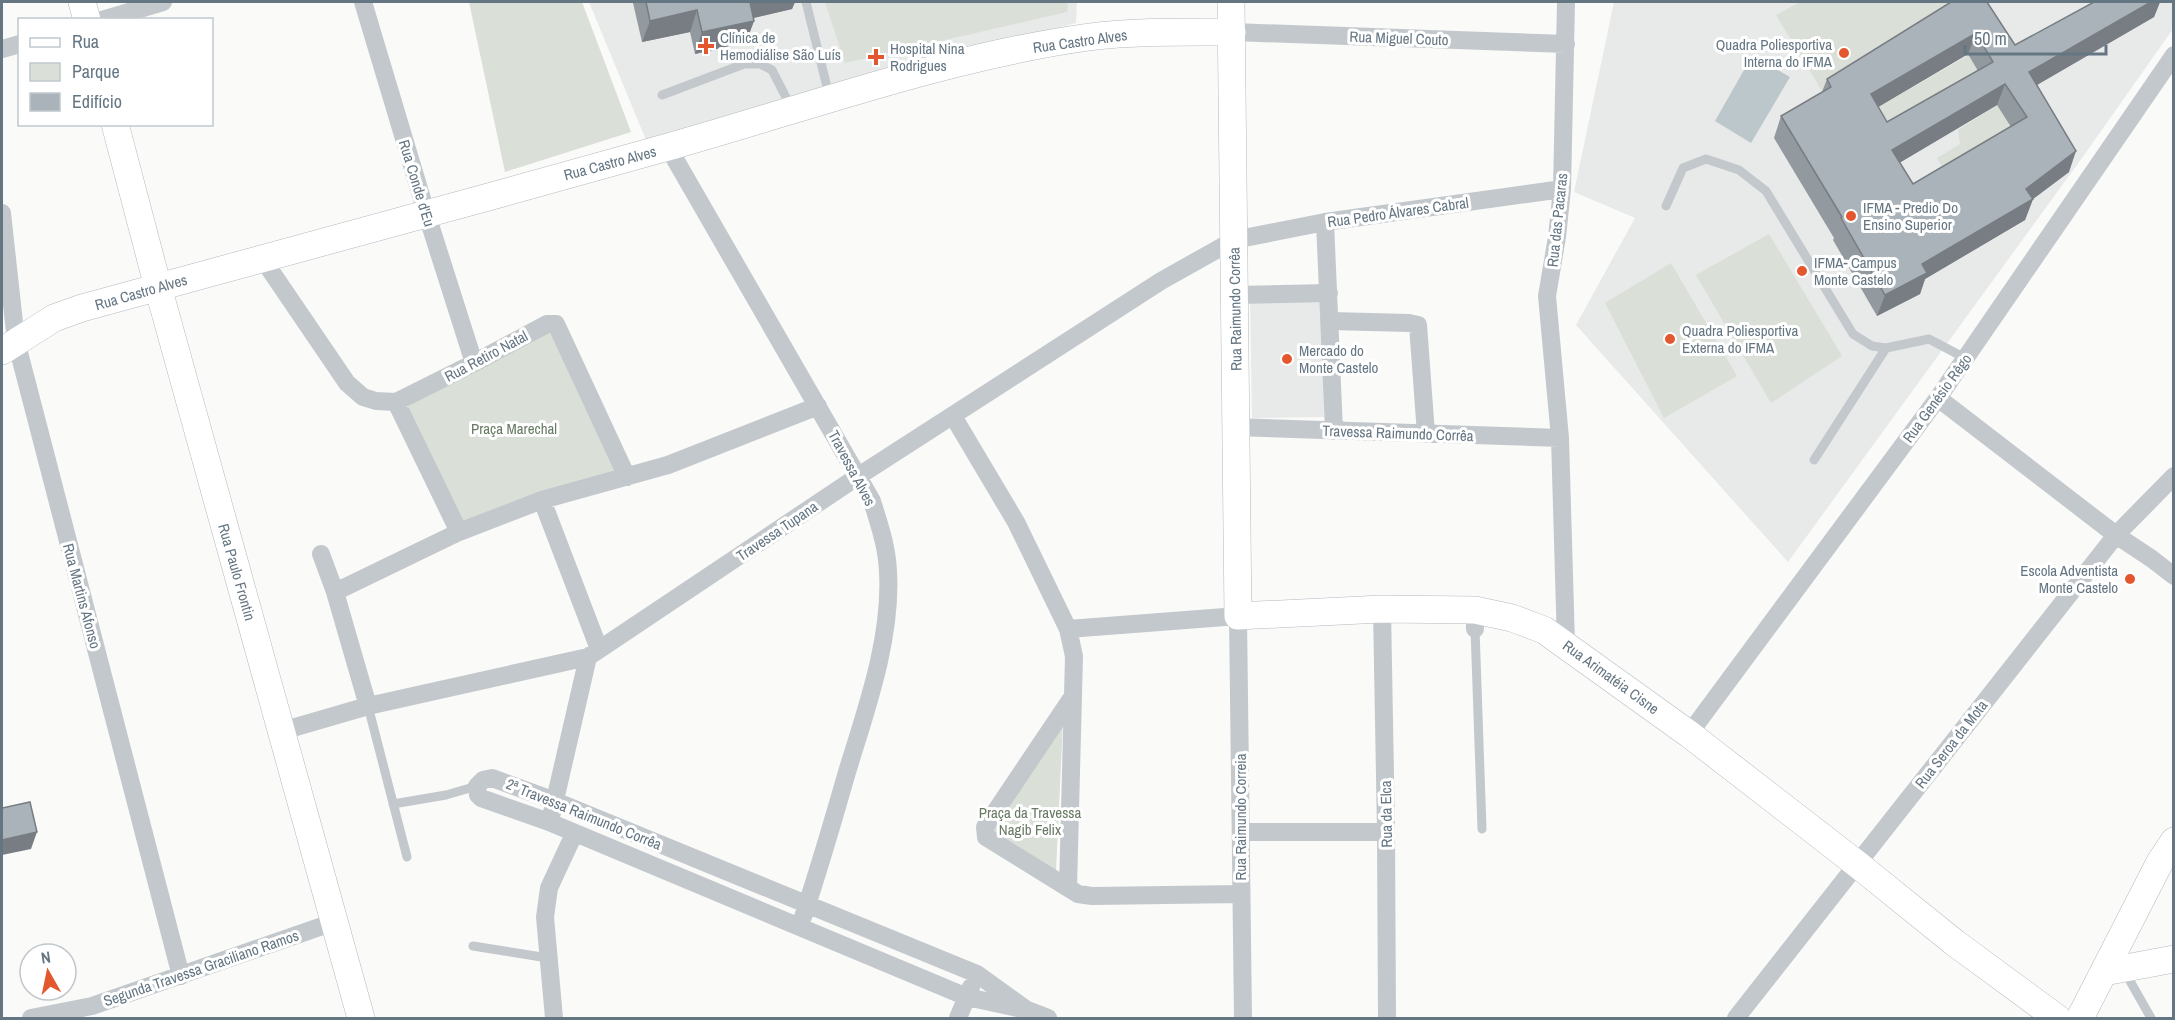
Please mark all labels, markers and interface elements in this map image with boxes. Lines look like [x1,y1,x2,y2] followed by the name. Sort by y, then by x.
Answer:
[18,18,213,126] legend
[1965,18,2106,56] scale bar
[1031,24,1129,58] street label: Rua Castro Alves
[1349,26,1449,50] street label: Rua Miguel Couto
[1974,26,2007,51] text: 50 m
[720,27,841,65] place label: Clínica de Hemodiálise São Luís
[72,29,99,54] text: Rua
[1716,34,1833,72] place label: Quadra Poliesportiva Interna do IFMA
[697,37,715,55] marker: Clínica de Hemodiálise São Luís
[890,38,965,76] place label: Hospital Nina Rodrigues
[1837,46,1851,60] marker: Quadra Poliesportiva Interna do IFMA
[867,48,885,66] marker: Hospital Nina Rodrigues
[72,59,120,84] text: Parque
[72,89,122,114] text: Edifício
[394,137,440,229] street label: Rua Conde d'Eu
[561,141,659,185] street label: Rua Castro Alves
[1542,172,1572,268] street label: Rua das Pacaras
[1326,192,1470,232] street label: Rua Pedro Álvares Cabral
[1863,197,1958,235] place label: IFMA - Predio Do Ensino Superior
[1844,209,1858,223] marker: IFMA - Predio Do Ensino Superior
[1223,247,1247,371] street label: Rua Raimundo Corrêa
[1814,252,1897,290] place label: IFMA- Campus Monte Castelo
[1795,264,1809,278] marker: IFMA- Campus Monte Castelo
[92,269,190,315] street label: Rua Castro Alves
[1682,320,1798,358] place label: Quadra Poliesportiva Externa do IFMA
[441,325,531,387] street label: Rua Retiro Natal
[1663,332,1677,346] marker: Quadra Poliesportiva Externa do IFMA
[1299,340,1378,378] place label: Mercado do Monte Castelo
[1898,349,1977,447] street label: Rua Genésio Rêgo
[1280,352,1294,366] marker: Mercado do Monte Castelo
[471,418,557,439] park label: Praça Marechal
[1322,420,1474,446] street label: Travessa Raimundo Corrêa
[823,426,881,510] street label: Travessa Alves
[732,496,822,566] street label: Travessa Tupana
[213,521,261,623] street label: Rua Paulo Frontin
[58,541,106,651] street label: Rua Martins Afonso
[2020,560,2118,598] place label: Escola Adventista Monte Castelo
[2123,572,2137,586] marker: Escola Adventista Monte Castelo
[1559,635,1663,719] street label: Rua Arimatéia Cisne
[1910,695,1992,792] street label: Rua Seroa da Mota
[1230,753,1251,881] street label: Rua Raimundo Correia
[503,773,665,855] street label: 2ª Travessa Raimundo Corrêa
[1375,780,1397,848] street label: Rua da Elca
[979,802,1081,840] park label: Praça da Travessa Nagib Felix
[101,925,301,1011] street label: Segunda Travessa Graciliano Ramos
[18,942,78,1002] north arrow
[39,946,52,969] text: N

